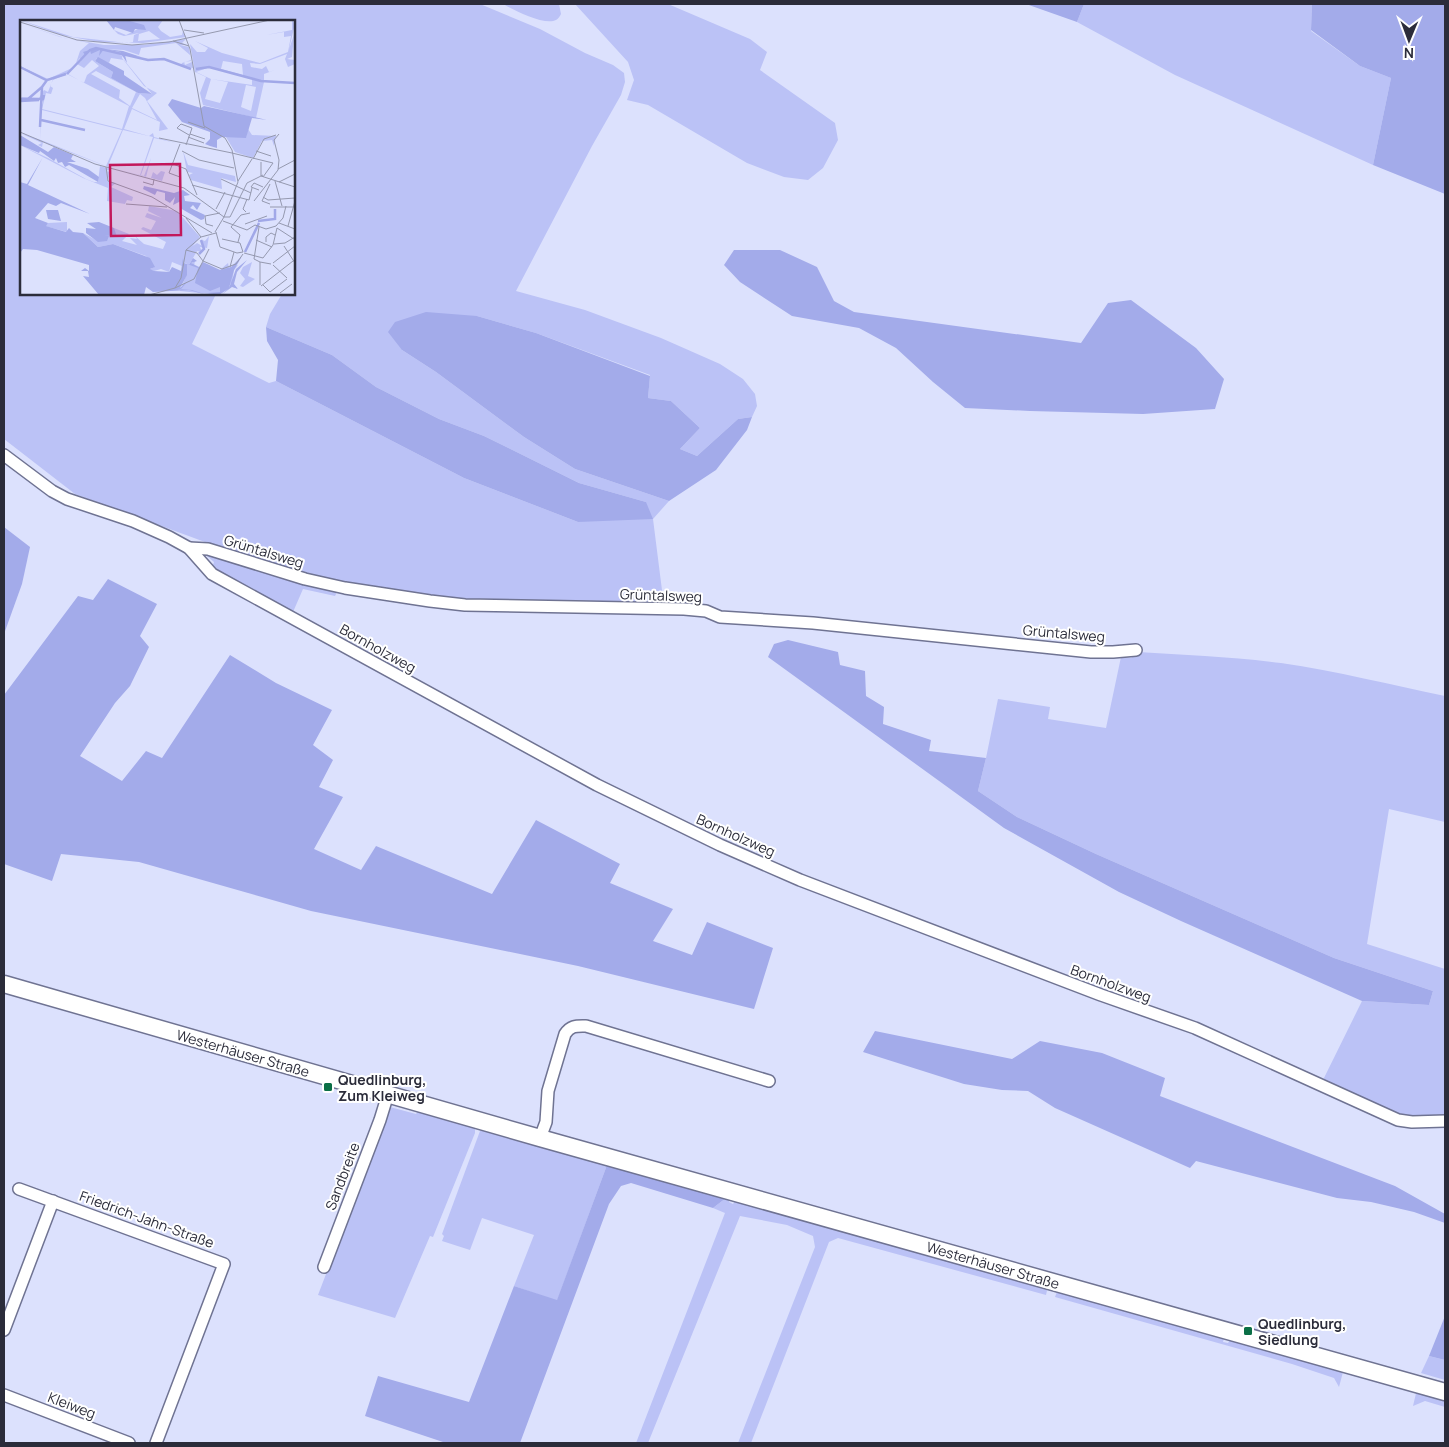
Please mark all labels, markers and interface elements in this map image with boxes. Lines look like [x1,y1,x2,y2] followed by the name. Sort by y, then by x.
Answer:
[1384,15,1434,65] north arrow
[20,20,295,295] inset map
[1404,44,1414,63] text: N
[222,530,306,572] street label: Grüntalsweg
[620,584,702,606] street label: Grüntalsweg
[336,619,420,677] street label: Bornholzweg
[1022,620,1106,646] street label: Grüntalsweg
[694,809,778,861] street label: Bornholzweg
[1068,960,1154,1006] street label: Bornholzweg
[174,1025,312,1081] street label: Westerhäuser Straße
[338,1070,427,1105] place label: Quedlinburg, Zum Kleiweg
[322,1081,334,1093] marker: Quedlinburg, Zum Kleiweg
[320,1139,364,1213] street label: Sandbreite
[77,1186,217,1252] street label: Friedrich-Jahn-Straße
[924,1237,1062,1293] street label: Westerhäuser Straße
[1258,1314,1347,1349] place label: Quedlinburg, Siedlung
[1242,1325,1254,1337] marker: Quedlinburg, Siedlung
[45,1387,99,1423] street label: Kleiweg

